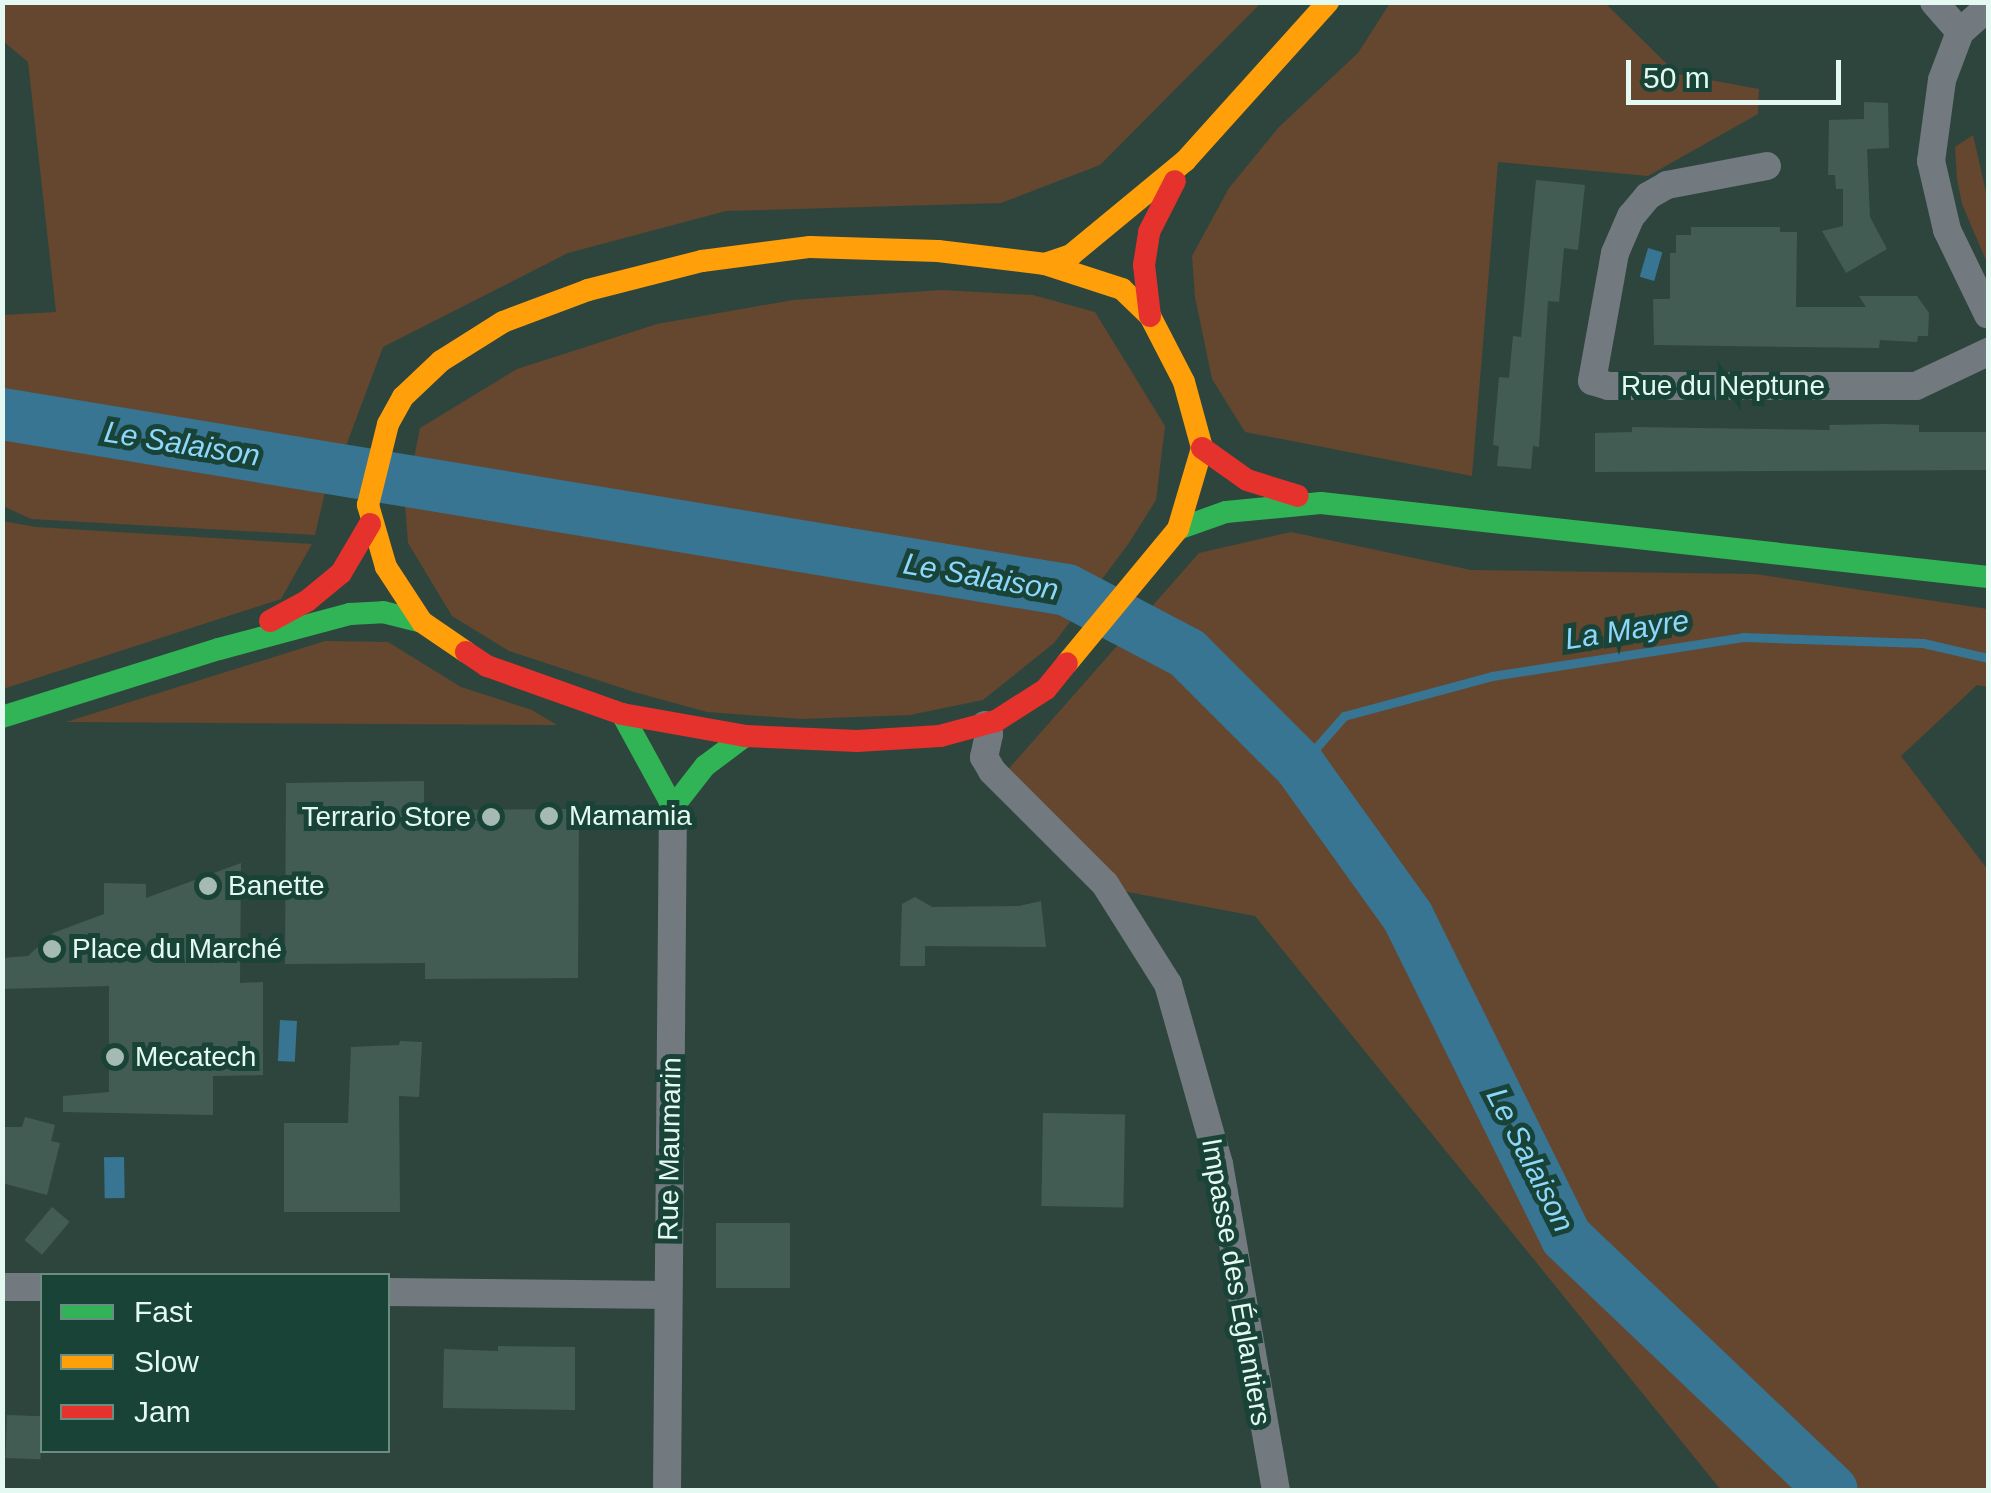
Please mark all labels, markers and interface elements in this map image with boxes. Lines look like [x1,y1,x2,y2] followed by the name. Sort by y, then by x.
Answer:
[1631,40,1846,102] scale bar
[1643,61,1710,94] text: 50 m
[1621,369,1825,403] street label: Rue du Neptune
[102,414,262,474] water label: Le Salaison
[901,546,1061,608] water label: Le Salaison
[1562,602,1692,658] water label: La Mayre
[569,799,692,833] place label: Mamamia
[301,800,471,834] place label: Terrario Store
[538,805,560,827] marker: Mamamia
[480,806,502,828] marker: Terrario Store
[228,869,325,903] place label: Banette
[197,875,219,897] marker: Banette
[72,932,282,966] place label: Place du Marché
[41,938,63,960] marker: Place du Marché
[135,1040,256,1074] place label: Mecatech
[104,1046,126,1068] marker: Mecatech
[652,1057,688,1241] street label: Rue Maumarin
[1478,1082,1582,1238] water label: Le Salaison
[1194,1136,1278,1428] street label: Impasse des Églantiers
[40,1273,390,1453] legend
[134,1295,192,1328] text: Fast
[134,1345,199,1378] text: Slow
[134,1395,191,1428] text: Jam

